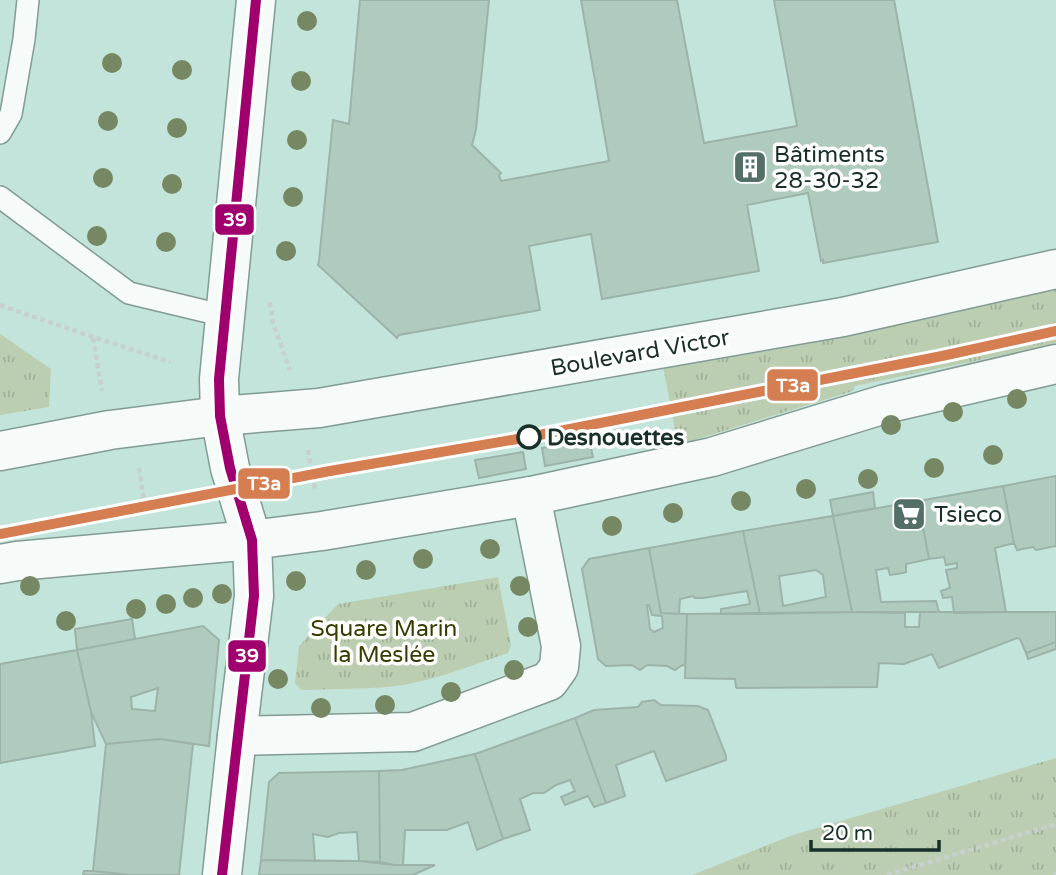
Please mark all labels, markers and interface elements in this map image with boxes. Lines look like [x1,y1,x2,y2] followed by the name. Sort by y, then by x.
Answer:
[774,141,885,195] place label: Bâtiments 28-30-32
[731,148,769,186] building icon: Bâtiments 28-30-32
[214,203,255,236] line badge: 39
[223,209,247,231] text: 39
[548,323,732,383] street label: Boulevard Victor
[766,368,819,402] line badge: T3a
[775,375,810,397] text: T3a
[547,424,684,452] place label: Desnouettes
[517,425,541,449] marker: Desnouettes
[237,467,291,500] line badge: T3a
[246,473,281,495] text: T3a
[890,495,928,533] supermarket icon: Tsieco
[934,501,1002,529] place label: Tsieco
[311,615,457,669] park label: Square Marin la Meslée
[227,639,267,673] line badge: 39
[235,645,259,667] text: 39
[811,808,939,852] scale bar
[822,821,873,846] text: 20 m

